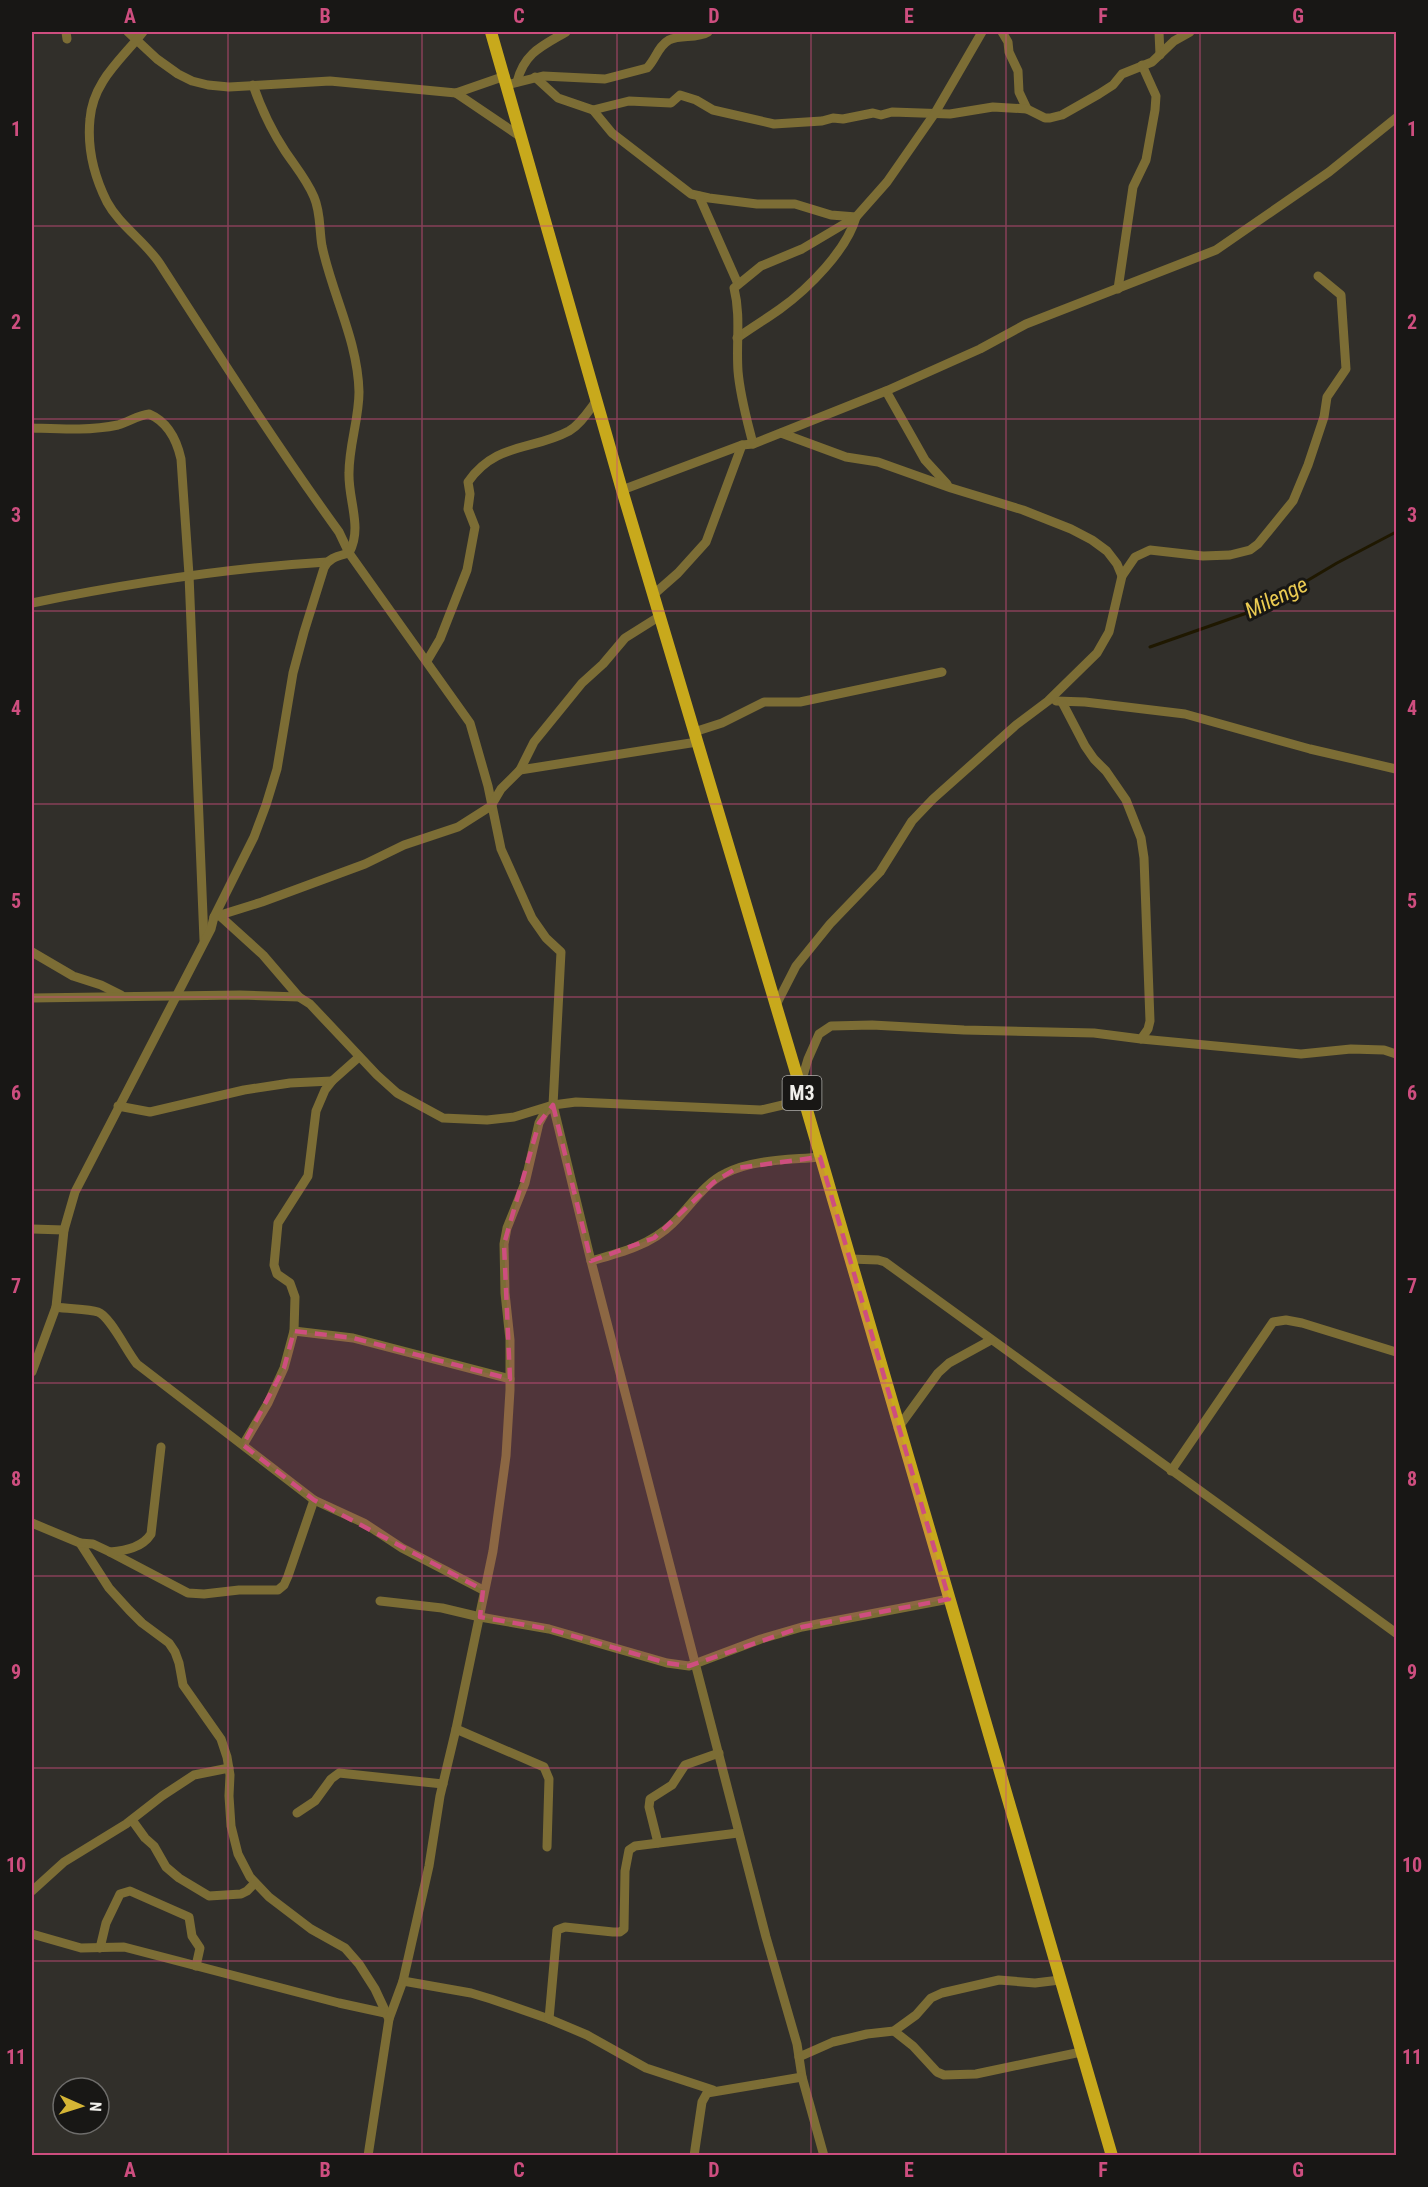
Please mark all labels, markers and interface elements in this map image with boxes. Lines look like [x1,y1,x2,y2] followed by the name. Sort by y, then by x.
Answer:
[124,4,136,28] text: A
[319,4,331,28] text: B
[513,4,525,28] text: C
[708,4,720,28] text: D
[904,4,914,28] text: E
[1098,4,1108,28] text: F
[1292,4,1304,28] text: G
[11,117,21,141] text: 1
[1407,117,1417,141] text: 1
[11,310,21,334] text: 2
[1407,310,1417,334] text: 2
[11,503,21,527] text: 3
[1407,503,1417,527] text: 3
[1241,572,1312,623] water label: Milenge
[11,696,21,720] text: 4
[1407,696,1417,720] text: 4
[11,889,21,913] text: 5
[1407,889,1417,913] text: 5
[782,1076,822,1110] road number: M3
[11,1081,21,1105] text: 6
[1407,1081,1417,1105] text: 6
[11,1274,21,1298] text: 7
[1407,1274,1417,1298] text: 7
[11,1467,21,1491] text: 8
[1407,1467,1417,1491] text: 8
[11,1660,21,1684] text: 9
[1407,1660,1417,1684] text: 9
[6,1853,26,1877] text: 10
[1402,1853,1422,1877] text: 10
[6,2045,26,2069] text: 11
[1402,2045,1422,2069] text: 11
[51,2076,111,2136] north arrow
[86,2101,105,2112] text: N
[124,2158,136,2182] text: A
[319,2158,331,2182] text: B
[513,2158,525,2182] text: C
[708,2158,720,2182] text: D
[904,2158,914,2182] text: E
[1098,2158,1108,2182] text: F
[1292,2158,1304,2182] text: G

